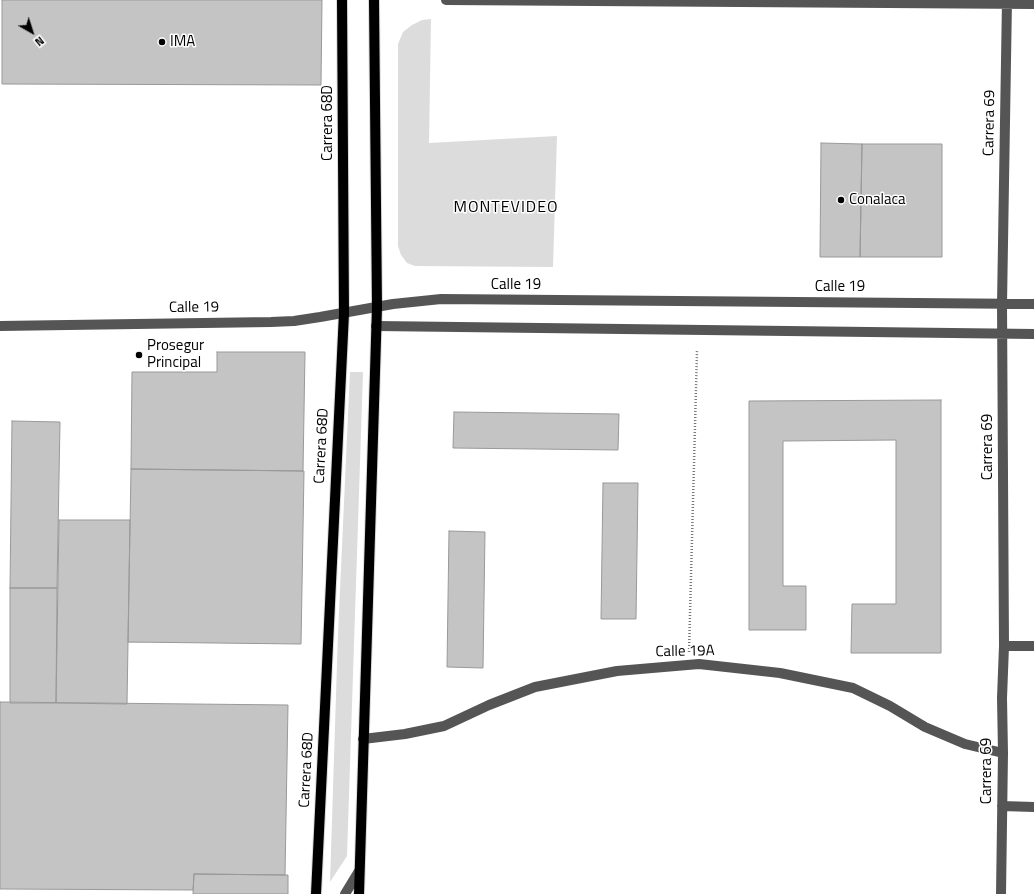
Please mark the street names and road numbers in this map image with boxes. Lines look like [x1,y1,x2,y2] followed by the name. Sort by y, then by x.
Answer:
[319,85,337,161] street label: Carrera 68D
[980,90,1000,156] street label: Carrera 69
[491,276,541,294] street label: Calle 19
[815,278,865,296] street label: Calle 19
[169,299,219,317] street label: Calle 19
[311,408,333,484] street label: Carrera 68D
[979,414,997,480] street label: Carrera 69
[655,642,715,662] street label: Calle 19A
[296,732,318,808] street label: Carrera 68D
[978,738,996,804] street label: Carrera 69

